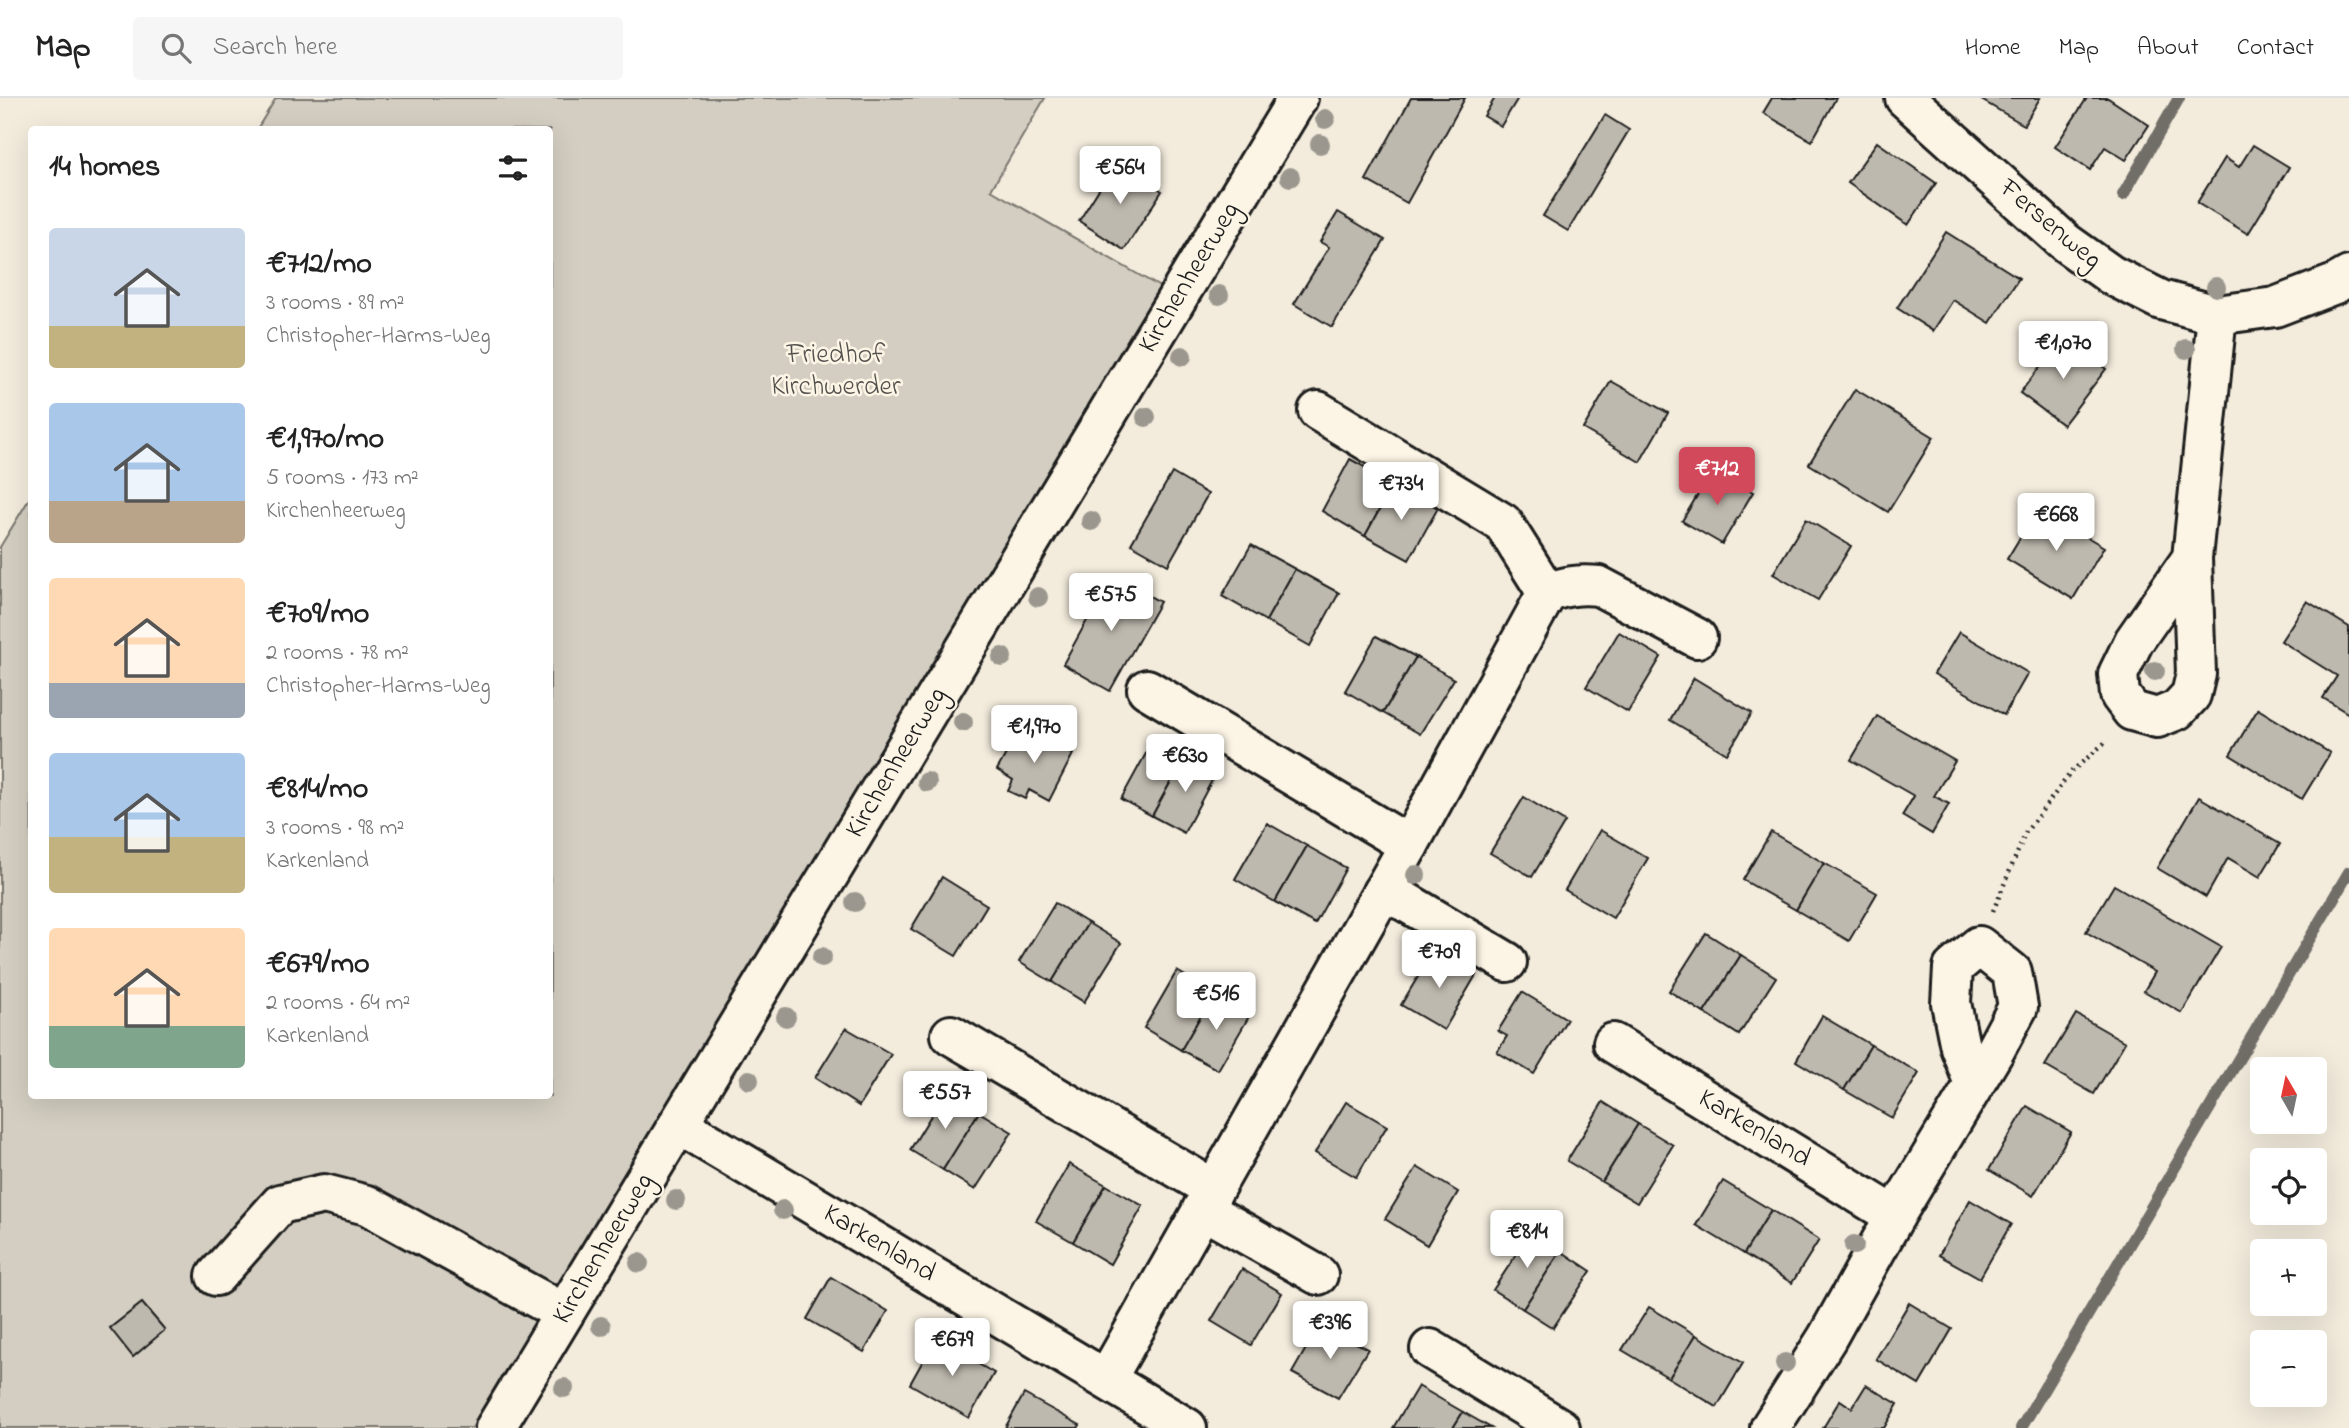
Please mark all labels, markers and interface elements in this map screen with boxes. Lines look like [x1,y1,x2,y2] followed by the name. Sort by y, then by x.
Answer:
[133,17,623,80] search box
[35,24,91,72] text: Map
[157,29,195,67] icon: search
[213,29,337,67] text: Search here
[1965,31,2021,66] text: Home
[2059,31,2099,66] text: Map
[2137,31,2199,66] text: About
[2237,31,2314,66] text: Contact
[49,146,160,190] text: 14 homes
[1079,146,1161,206] pin: €564
[494,149,532,187] icon: filters
[1096,152,1144,185] text: €564
[1989,169,2110,280] street label: Fersenweg
[1129,195,1251,361] street label: Kirchenheerweg
[266,243,372,287] text: €712/mo
[105,256,189,340] icon: home
[266,287,404,320] text: 3 rooms · 89 m²
[266,320,491,353] text: Christopher-Harms-Weg
[2006,322,2120,381] pin: €1,070
[2035,327,2091,360] text: €1,070
[771,335,901,408] park label: Friedhof Kirchwerder
[266,418,384,462] text: €1,970/mo
[105,431,189,515] icon: home
[1676,448,1758,507] pin: €712
[1695,453,1739,486] text: €712
[266,462,419,495] text: 5 rooms · 173 m²
[1360,462,1442,522] pin: €734
[1379,468,1423,501] text: €734
[2015,494,2097,553] pin: €668
[266,495,406,528] text: Kirchenheerweg
[2034,499,2078,532] text: €668
[1070,574,1152,633] pin: €575
[1085,579,1137,612] text: €575
[266,593,369,637] text: €709/mo
[105,606,189,690] icon: home
[266,637,409,670] text: 2 rooms · 78 m²
[266,670,491,703] text: Christopher-Harms-Weg
[836,680,958,846] street label: Kirchenheerweg
[977,706,1091,765] pin: €1,970
[1007,711,1061,744] text: €1,970
[1144,734,1226,794] pin: €630
[1162,740,1208,773] text: €630
[266,768,368,812] text: €814/mo
[105,781,189,865] icon: home
[266,812,404,845] text: 3 rooms · 98 m²
[266,845,369,878] text: Karkenland
[1398,930,1480,990] pin: €709
[1418,936,1460,969] text: €709
[266,943,370,987] text: €679/mo
[105,956,189,1040] icon: home
[1175,972,1257,1032] pin: €516
[1193,978,1239,1011] text: €516
[266,987,410,1020] text: 2 rooms · 64 m²
[266,1020,369,1053] text: Karkenland
[2250,1057,2328,1134] north arrow
[2250,1057,2327,1407] map controls
[904,1072,986,1131] pin: €557
[919,1077,971,1110] text: €557
[1690,1079,1819,1179] street label: Karkenland
[2250,1148,2327,1225] button: locate
[543,1166,665,1332] street label: Kirchenheerweg
[815,1194,944,1294] street label: Karkenland
[1486,1210,1568,1270] pin: €814
[1506,1216,1548,1249] text: €814
[2250,1239,2327,1316] button: +
[1289,1302,1371,1361] pin: €396
[1309,1307,1351,1340] text: €396
[911,1318,993,1378] pin: €679
[931,1324,973,1357] text: €679
[2250,1330,2327,1407] button: −

